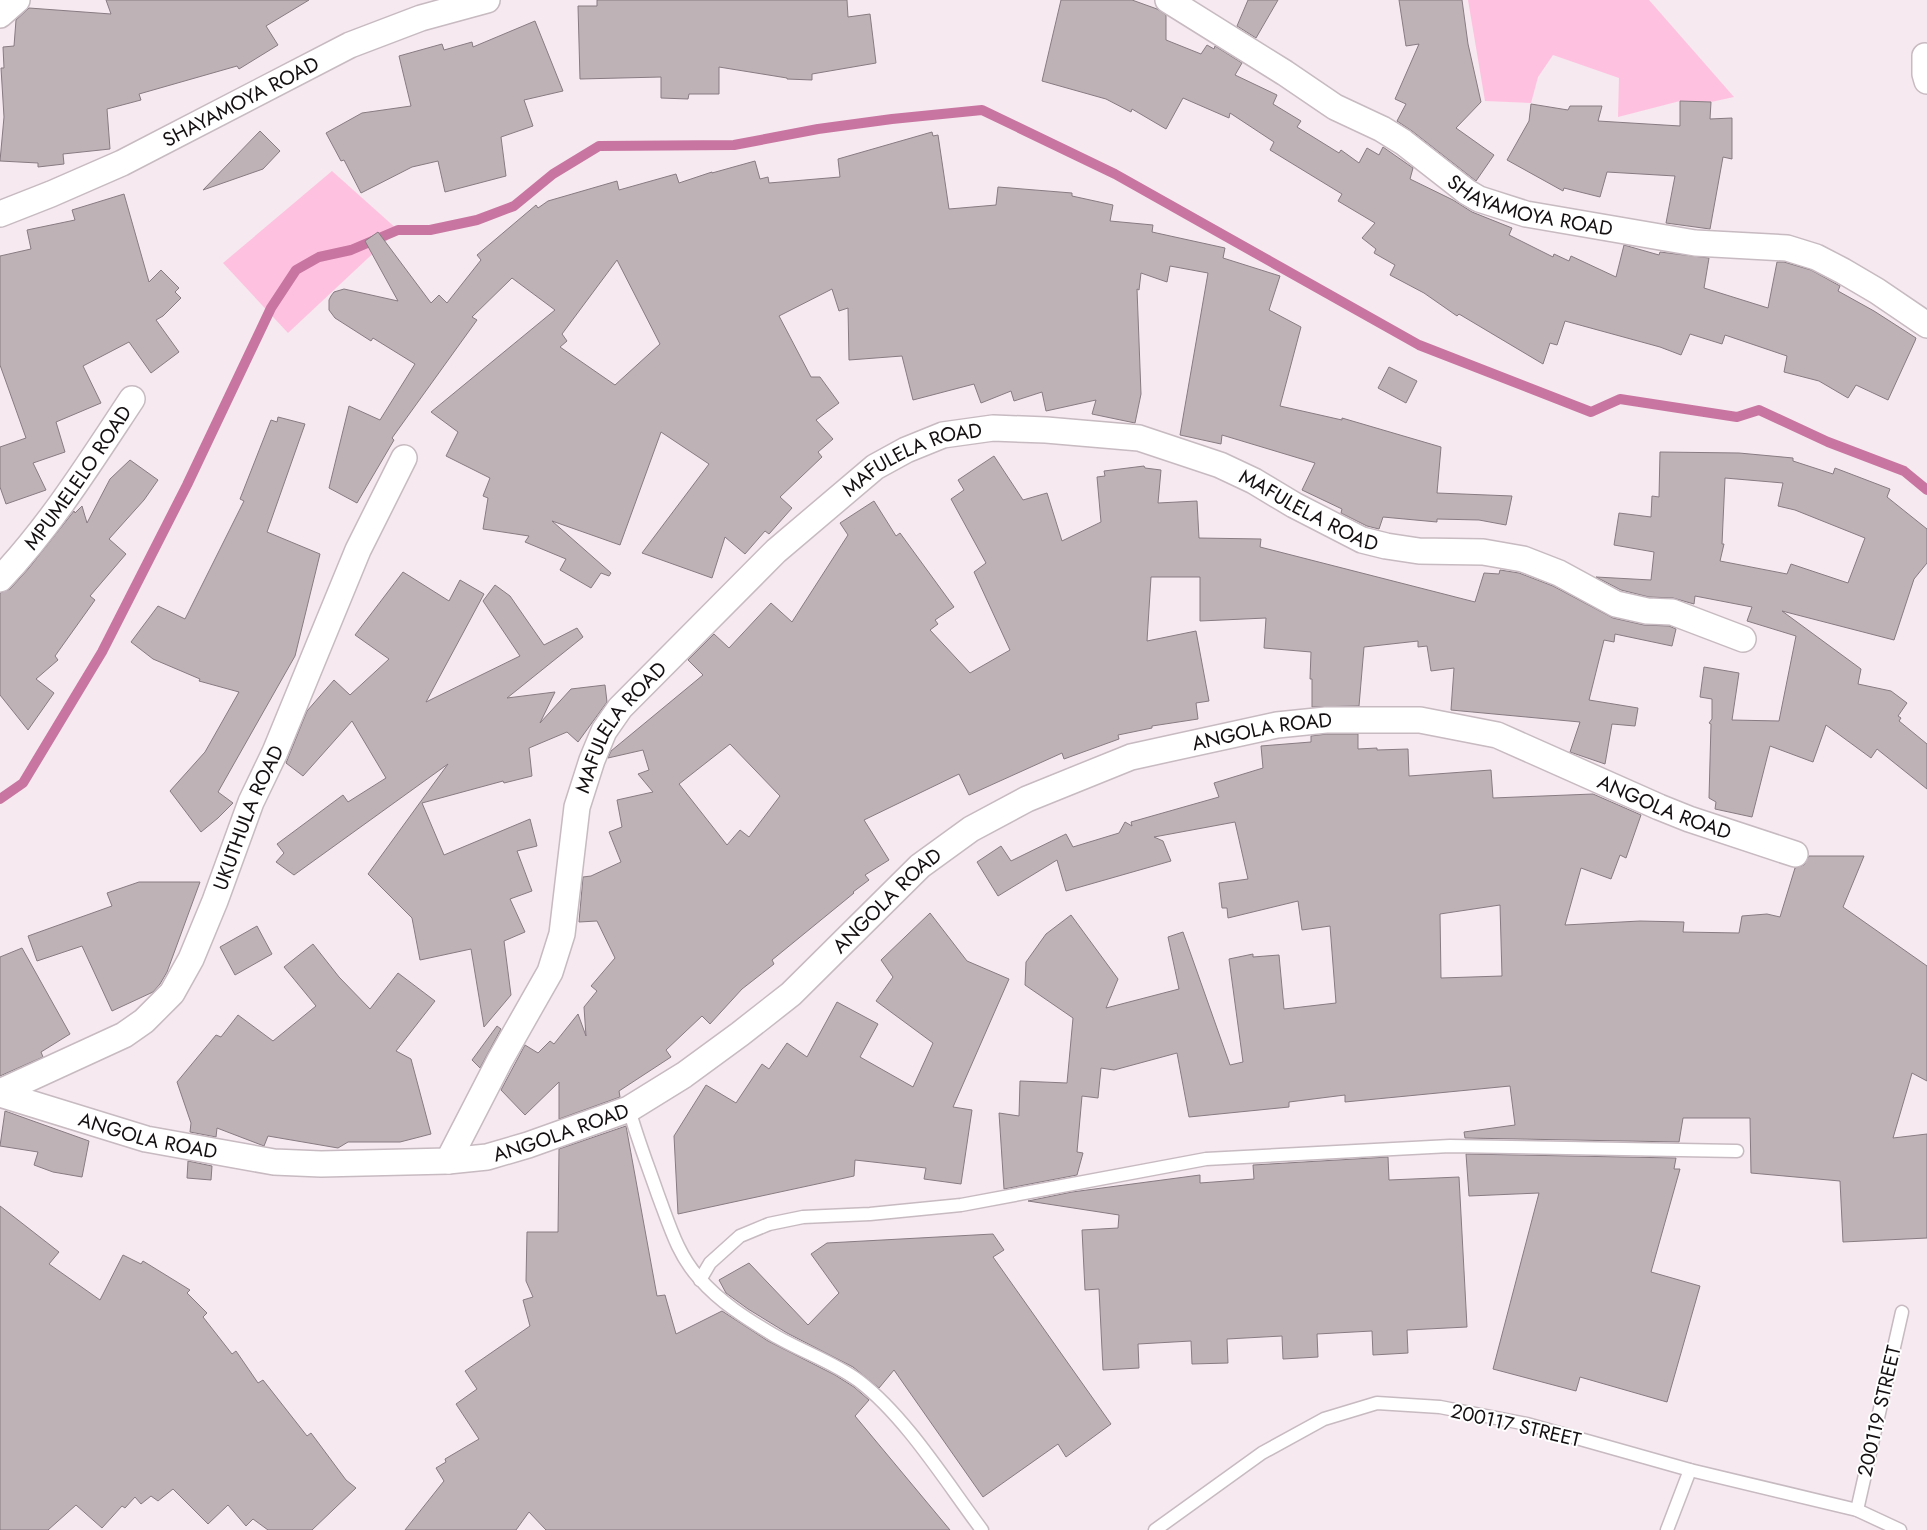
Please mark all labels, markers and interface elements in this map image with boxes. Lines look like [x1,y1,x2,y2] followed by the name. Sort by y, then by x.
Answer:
[158,49,324,155] street label: SHAYAMOYA ROAD
[1441,168,1615,244] street label: SHAYAMOYA ROAD
[17,400,139,556] street label: MPUMELELO ROAD
[836,416,984,504] street label: MAFULELA ROAD
[1234,462,1381,559] street label: MAFULELA ROAD
[568,655,673,797] street label: MAFULELA ROAD
[1189,705,1333,758] street label: ANGOLA ROAD
[206,740,291,894] street label: UKUTHULA ROAD
[1593,767,1735,847] street label: ANGOLA ROAD
[826,841,948,960] street label: ANGOLA ROAD
[490,1096,633,1169] street label: ANGOLA ROAD
[75,1105,220,1167] street label: ANGOLA ROAD
[1850,1342,1909,1479] street label: 200119 STREET
[1448,1396,1584,1455] street label: 200117 STREET

